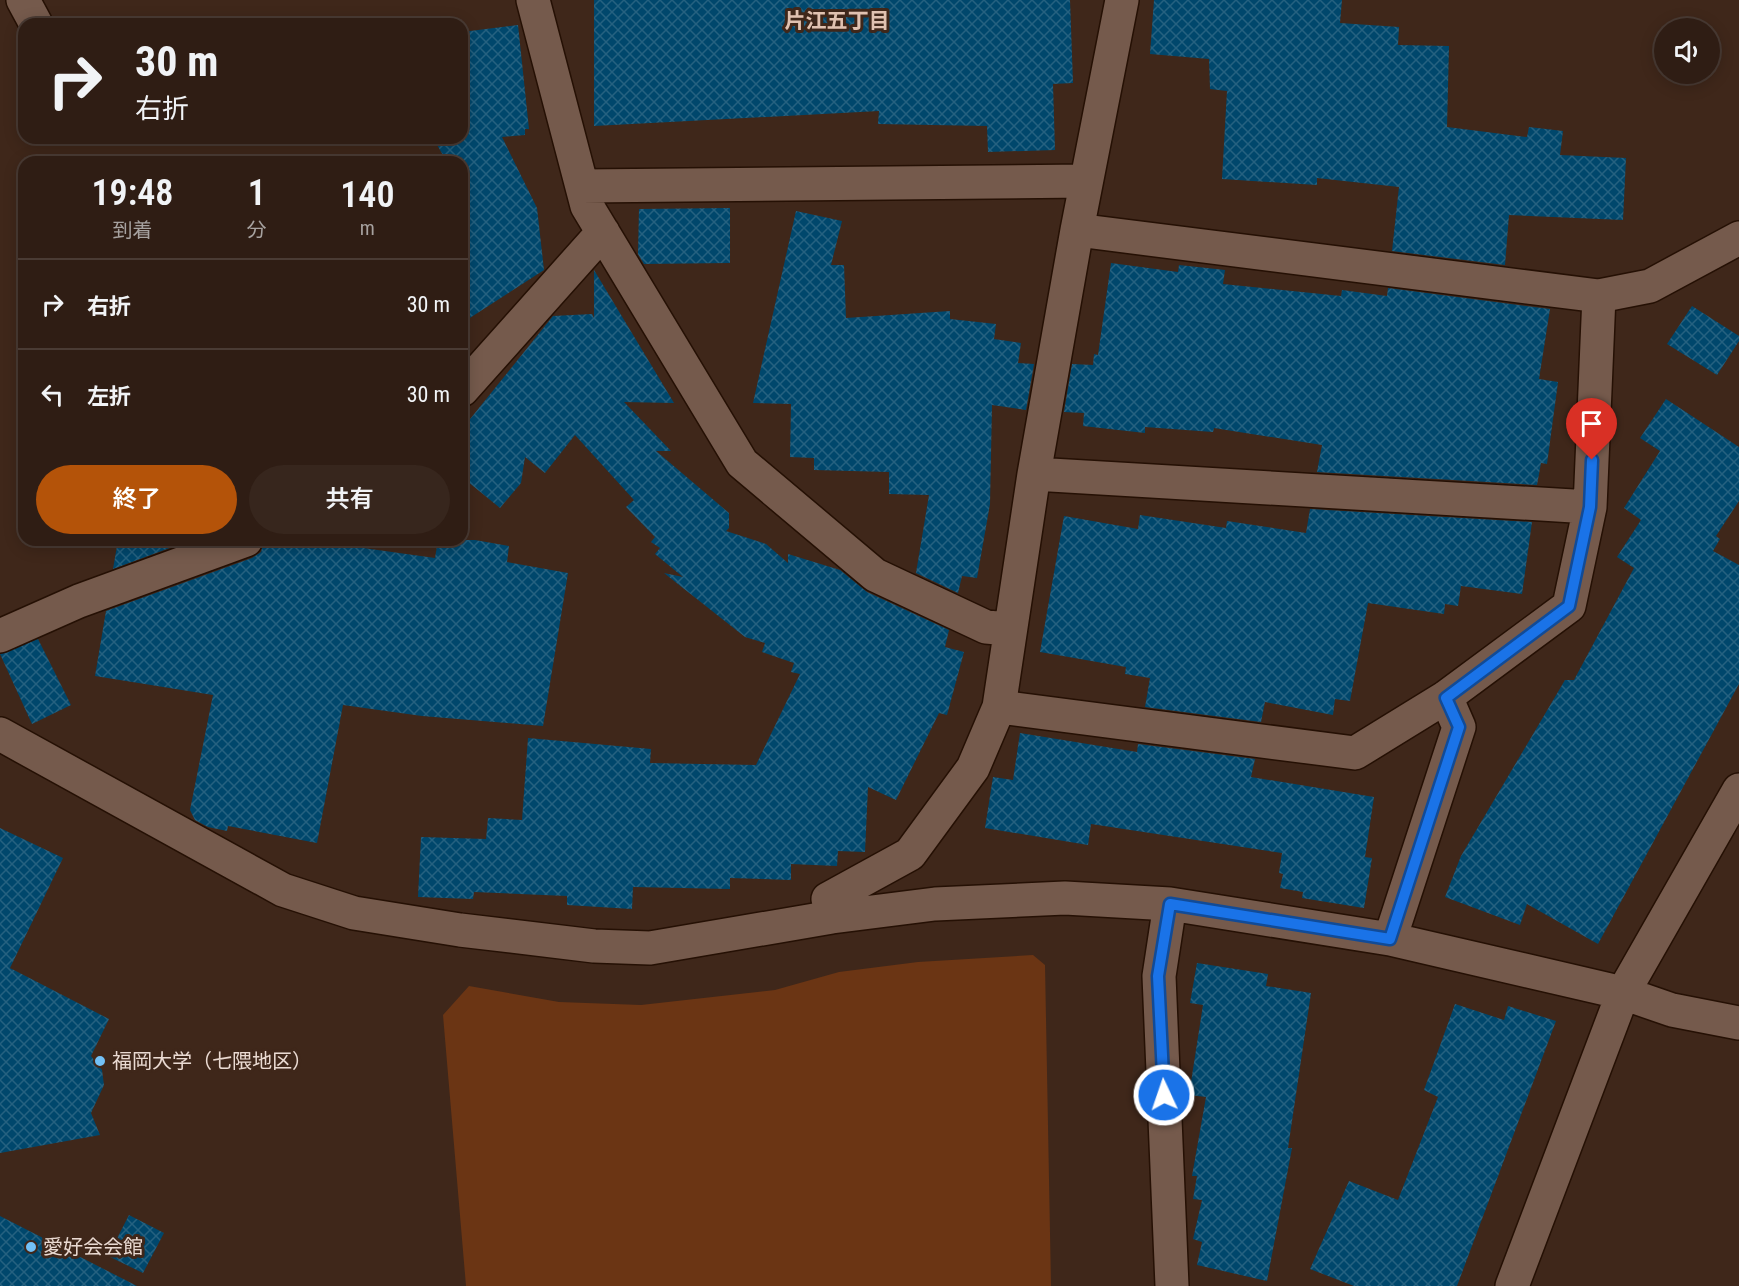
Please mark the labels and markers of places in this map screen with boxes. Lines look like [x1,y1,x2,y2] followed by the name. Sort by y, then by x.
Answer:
[1566,398,1617,460] pin
[112,1049,312,1073] place label: 福岡大学（七隈地区）
[93,1054,107,1068] marker: 福岡大学（七隈地区）
[43,1235,143,1259] place label: 愛好会会館
[24,1240,38,1254] marker: 愛好会会館

